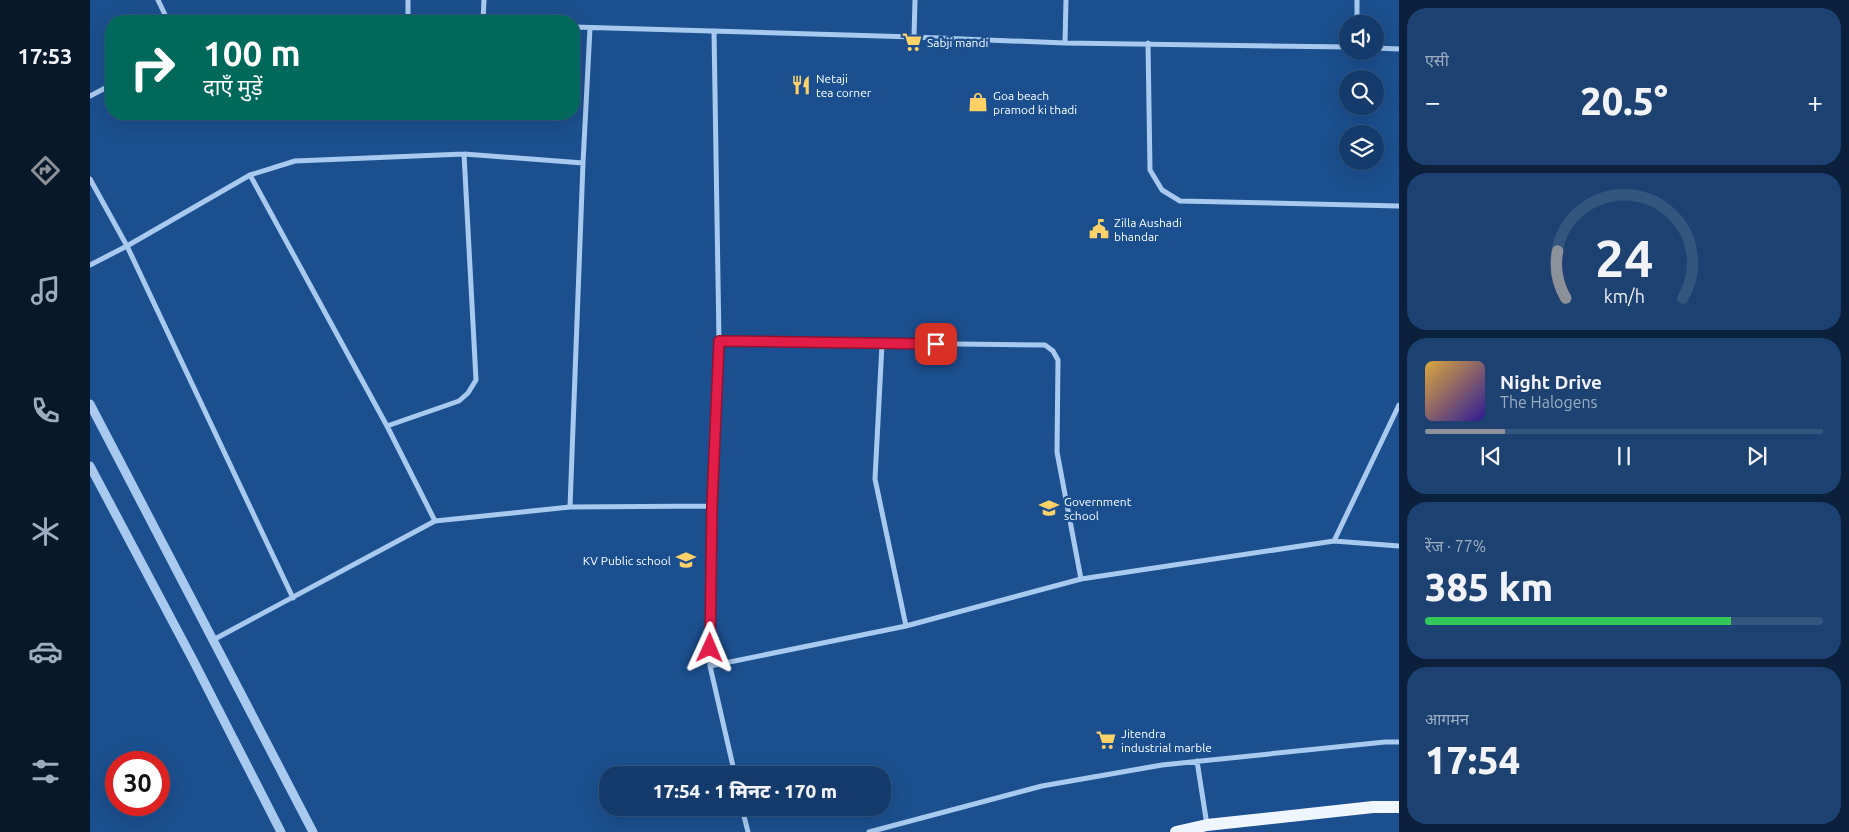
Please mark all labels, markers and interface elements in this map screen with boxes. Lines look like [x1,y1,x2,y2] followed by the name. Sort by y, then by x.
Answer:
[1339,15,1384,170] map controls
[1339,15,1384,60] button: sound
[901,31,923,53] supermarket icon: Sabji mandi
[203,33,301,73] text: 100 m
[120,35,185,100] icon: right
[927,36,988,49] place label: Sabji mandi
[17,43,73,68] text: 17:53
[1425,51,1449,69] text: एसी
[1339,70,1384,115] button: search
[816,72,872,99] place label: Netaji tea corner
[203,74,263,99] text: दाएँ मुड़ें
[790,74,812,96] restaurant icon: Netaji tea corner
[1580,80,1668,122] text: 20.5°
[1425,86,1441,117] text: −
[1807,86,1823,117] text: +
[993,89,1077,116] place label: Goa beach pramod ki thadi
[967,91,989,113] shop icon: Goa beach pramod ki thadi
[1339,125,1384,170] button: layers
[28,153,63,188] icon: directions
[1114,216,1182,243] place label: Zilla Aushadi bhandar
[1088,218,1110,240] public building icon: Zilla Aushadi bhandar
[1595,229,1653,287] text: 24
[28,273,63,308] icon: music
[1603,286,1645,306] text: km/h
[915,323,957,365] pin
[922,330,950,358] icon: arrive
[1500,371,1602,393] text: Night Drive
[28,393,63,428] icon: phone
[1500,393,1598,411] text: The Halogens
[1477,442,1505,470] icon: previous
[1610,442,1638,470] icon: pause
[1743,442,1771,470] icon: next
[1064,495,1132,522] place label: Government school
[1038,497,1060,519] school or university icon: Government school
[28,514,63,549] icon: climate
[1425,537,1486,555] text: रेंज · 77%
[675,549,697,571] school or university icon: KV Public school
[583,554,671,567] place label: KV Public school
[1425,566,1553,608] text: 385 km
[683,621,735,673] position arrow
[28,634,63,669] icon: car
[1425,710,1469,728] text: आगमन
[1121,727,1212,754] place label: Jitendra industrial marble
[1095,729,1117,751] supermarket icon: Jitendra industrial marble
[1425,739,1520,781] text: 17:54
[105,751,170,816] speed limit sign: 30
[28,754,63,789] icon: filters
[653,780,837,802] text: 17:54 · 1 मिनट · 170 m

